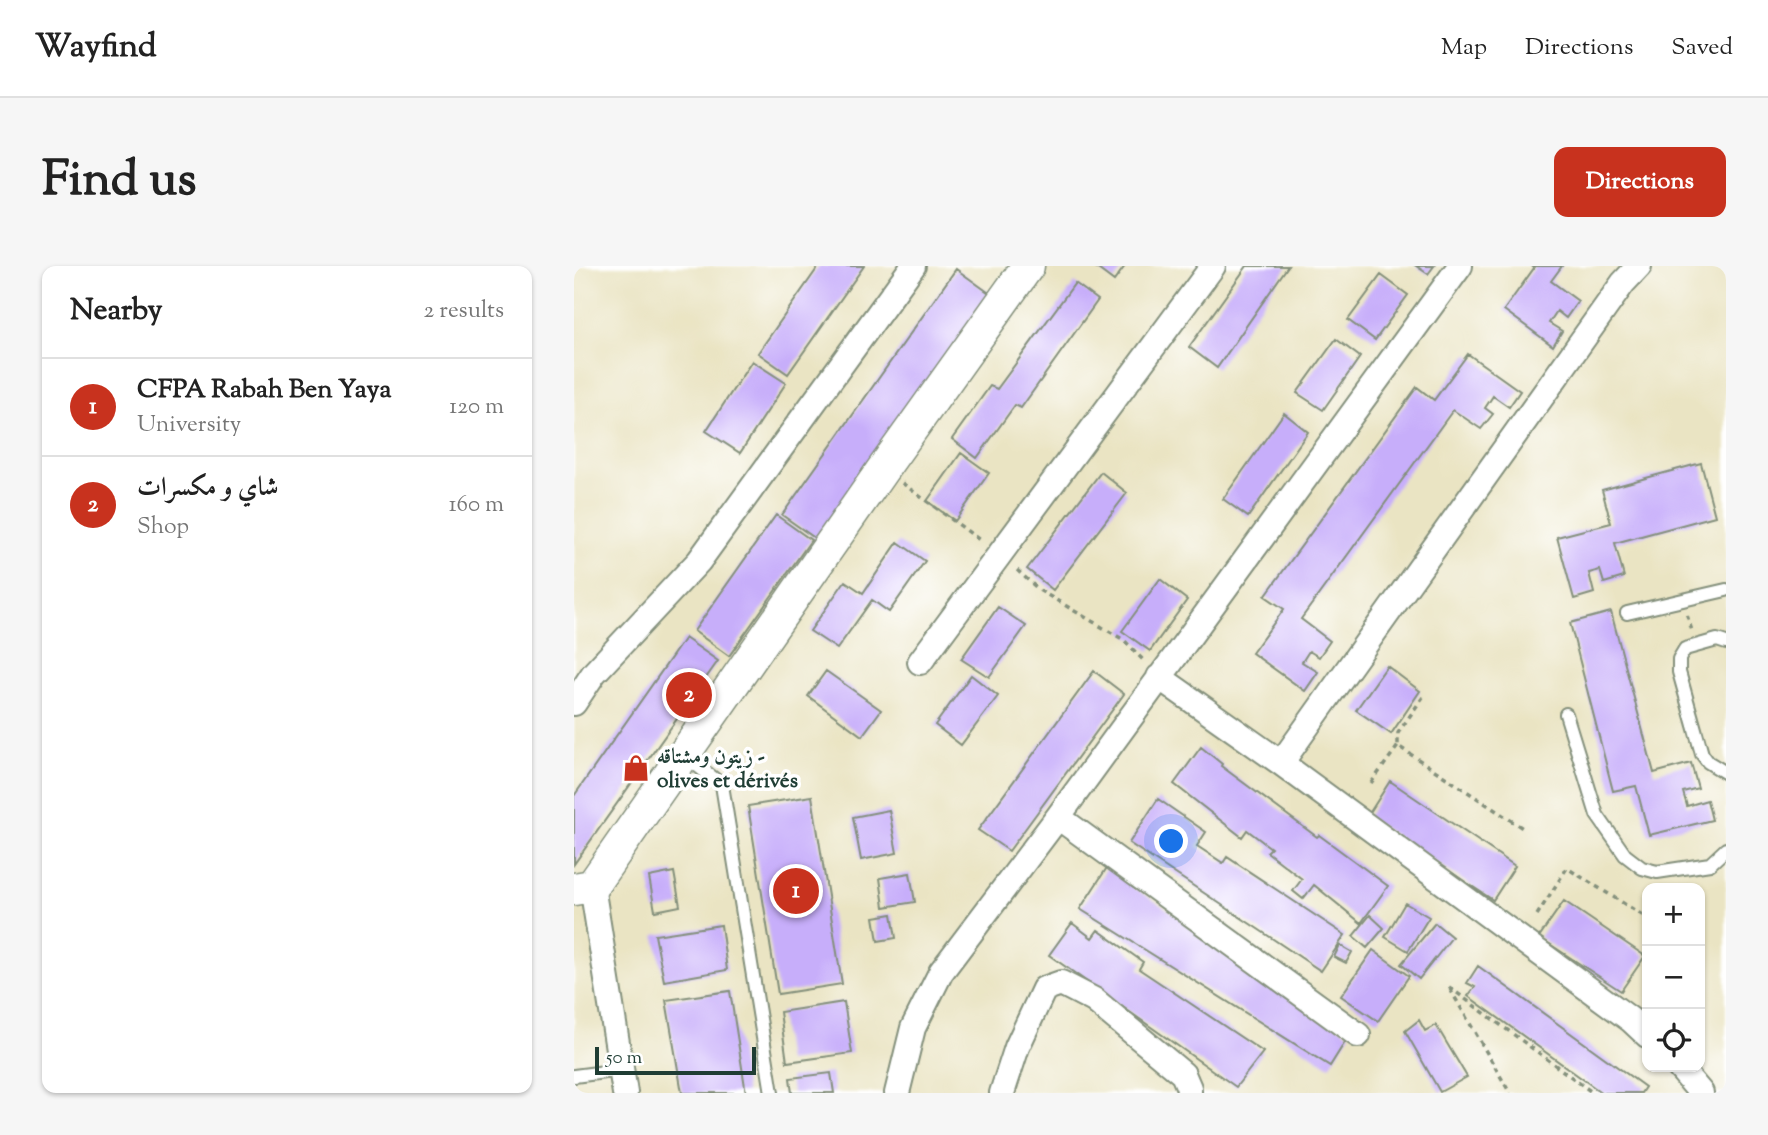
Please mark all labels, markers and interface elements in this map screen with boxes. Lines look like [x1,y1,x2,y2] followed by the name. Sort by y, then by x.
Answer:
[35,24,157,72] text: Wayfind
[1441,31,1487,65] text: Map
[1525,31,1633,65] text: Directions
[1671,31,1733,65] text: Saved
[42,147,196,217] text: Find us
[1554,147,1726,217] button: Directions
[70,290,162,333] text: Nearby
[424,295,504,328] text: 2 results
[137,372,391,409] text: CFPA Rabah Ben Yaya
[89,391,97,424] text: 1
[449,391,504,424] text: 120 m
[137,409,241,442] text: University
[137,470,278,507] text: شاي و مكسرات
[88,489,98,522] text: 2
[449,489,504,522] text: 160 m
[137,511,189,544] text: Shop
[666,669,712,721] pin: 2
[657,743,798,797] place label: زيتون ومشتاقه - olives et dérivés
[621,753,651,783] shop icon: زيتون ومشتاقه - olives et dérivés
[1154,824,1188,858] your location
[773,865,819,917] pin: 1
[1642,883,1705,1072] map controls
[1642,883,1705,946] button: +
[1642,946,1705,1009] button: −
[1642,1009,1705,1072] button: locate
[595,1044,756,1076] scale bar
[606,1045,642,1072] text: 50 m

